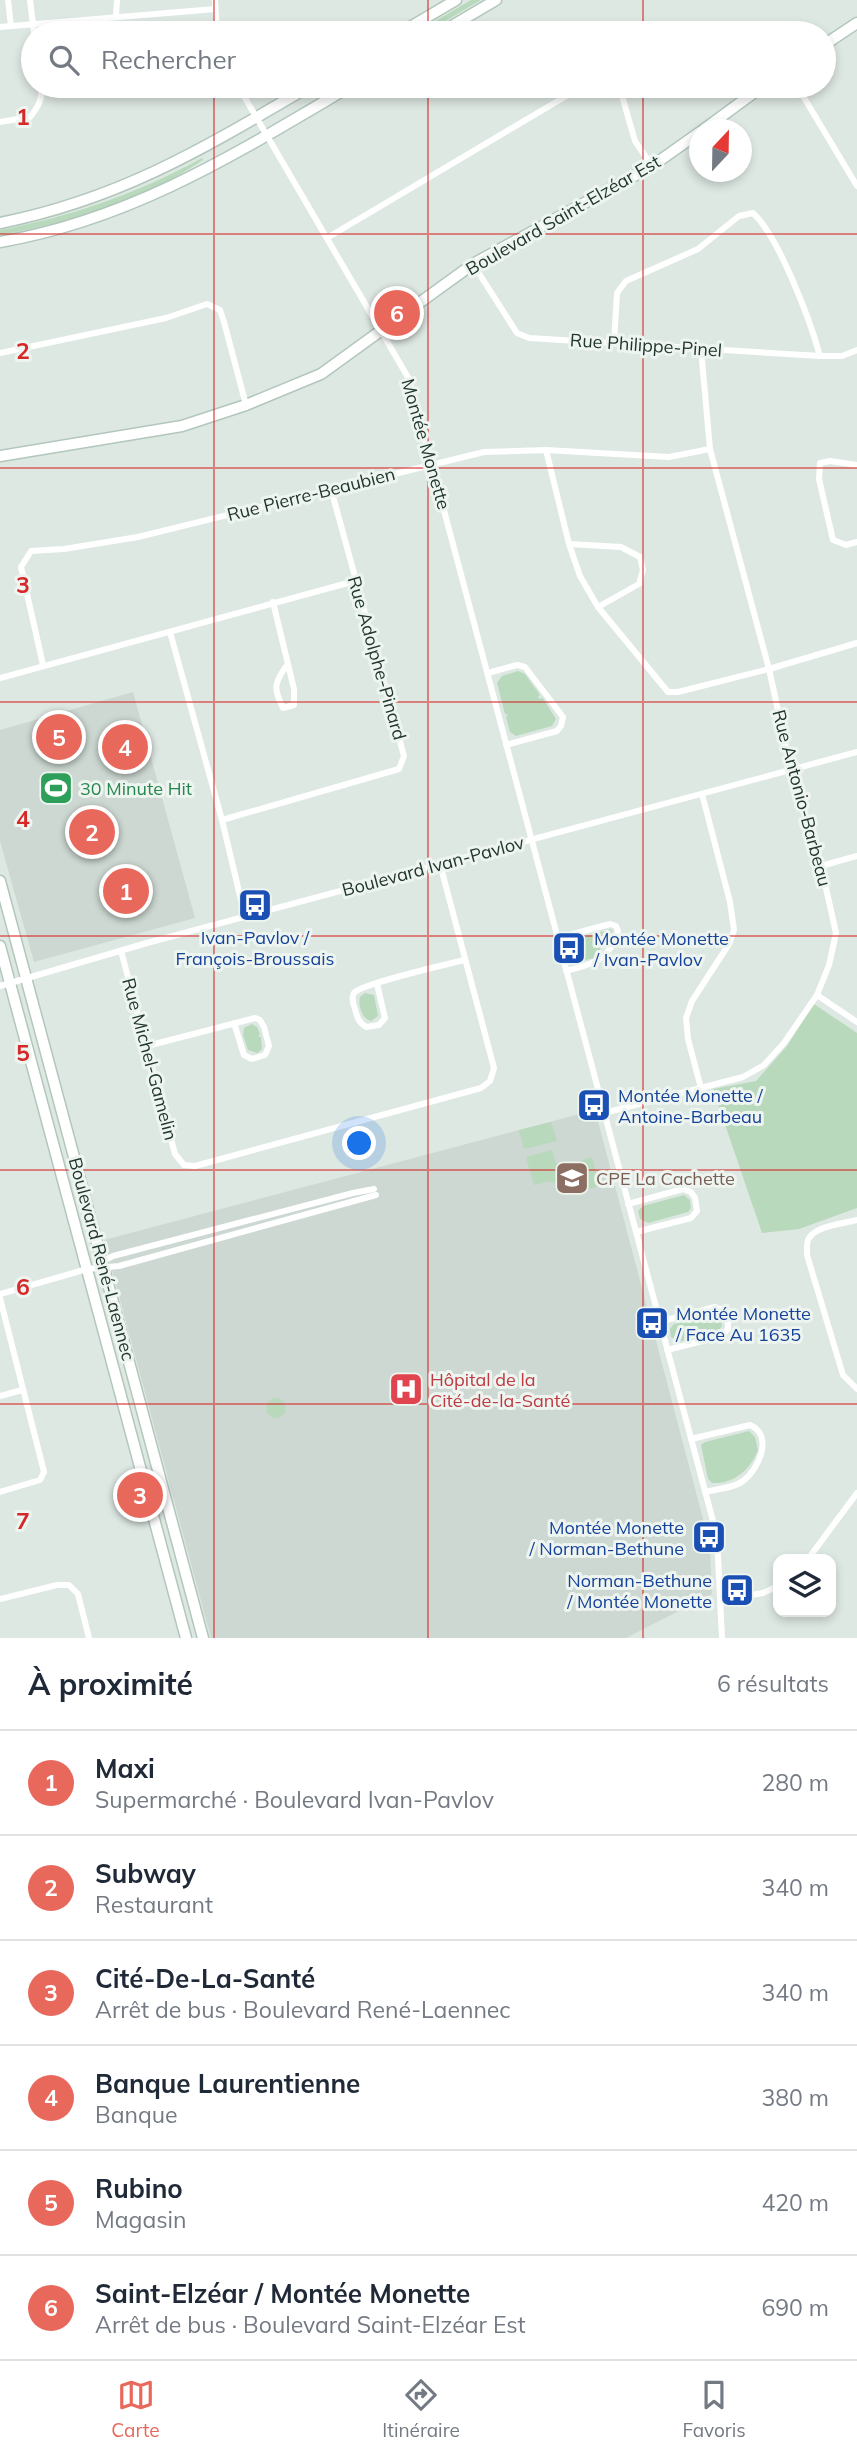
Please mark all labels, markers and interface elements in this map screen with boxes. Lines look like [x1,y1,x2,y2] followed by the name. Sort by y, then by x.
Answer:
[21,21,836,98] search box
[45,41,83,79] icon: search
[101,43,236,76] text: Rechercher
[16,102,30,131] text: 1
[689,119,752,182] north arrow
[462,150,664,280] street label: Boulevard Saint-Elzéar Est
[374,287,420,339] pin: 6
[569,328,723,362] street label: Rue Philippe-Pinel
[16,336,30,365] text: 2
[396,376,456,512] street label: Montée Monette
[225,462,397,526] street label: Rue Pierre-Beaubien
[16,570,30,599] text: 3
[343,573,411,743] street label: Rue Adolphe-Pinard
[767,707,837,889] street label: Rue Antonio-Barbeau
[36,711,82,763] pin: 5
[102,721,148,773] pin: 4
[37,769,75,807] sports icon: 30 Minute Hit
[80,777,192,800] place label: 30 Minute Hit
[16,804,30,833] text: 4
[69,806,115,858] pin: 2
[339,831,527,901] street label: Boulevard Ivan-Pavlov
[103,865,149,917] pin: 1
[236,886,274,924] bus stop icon: Ivan-Pavlov / François-Broussais
[176,926,334,970] place label: Ivan-Pavlov / François-Broussais
[593,927,729,971] place label: Montée Monette / Ivan-Pavlov
[550,929,588,967] bus stop icon: Montée Monette / Ivan-Pavlov
[117,975,183,1143] street label: Rue Michel-Gamelin
[16,1038,30,1067] text: 5
[618,1084,764,1128] place label: Montée Monette / Antoine-Barbeau
[575,1086,613,1124] bus stop icon: Montée Monette / Antoine-Barbeau
[342,1126,376,1160] your location
[64,1155,140,1363] street label: Boulevard René-Laennec
[553,1159,591,1197] school or university icon: CPE La Cachette
[596,1167,735,1190] place label: CPE La Cachette
[16,1272,30,1301] text: 6
[675,1302,811,1346] place label: Montée Monette / Face Au 1635
[633,1304,671,1342] bus stop icon: Montée Monette / Face Au 1635
[430,1368,570,1412] place label: Hôpital de la Cité-de-la-Santé
[387,1370,425,1408] hospital icon: Hôpital de la Cité-de-la-Santé
[117,1469,163,1521] pin: 3
[16,1506,30,1535] text: 7
[528,1516,684,1560] place label: Montée Monette / Norman-Bethune
[690,1518,728,1556] bus stop icon: Montée Monette / Norman-Bethune
[773,1554,836,1617] map controls
[773,1554,836,1617] button: layers
[566,1569,712,1613] place label: Norman-Bethune / Montée Monette
[718,1571,756,1609] bus stop icon: Norman-Bethune / Montée Monette
[28,1665,193,1703] text: À proximité
[717,1669,829,1698] text: 6 résultats
[95,1752,155,1785] text: Maxi
[44,1768,58,1797] text: 1
[761,1768,829,1797] text: 280 m
[95,1785,494,1814] text: Supermarché · Boulevard Ivan-Pavlov
[95,1857,196,1890] text: Subway
[44,1873,58,1902] text: 2
[761,1873,829,1902] text: 340 m
[95,1890,213,1919] text: Restaurant
[95,1962,315,1995] text: Cité-De-La-Santé
[44,1978,58,2007] text: 3
[761,1978,829,2007] text: 340 m
[95,1995,511,2024] text: Arrêt de bus · Boulevard René-Laennec
[95,2067,360,2100] text: Banque Laurentienne
[44,2083,58,2112] text: 4
[761,2083,829,2112] text: 380 m
[95,2100,178,2129] text: Banque
[95,2172,183,2205] text: Rubino
[44,2188,58,2217] text: 5
[761,2188,829,2217] text: 420 m
[95,2205,187,2234] text: Magasin
[95,2277,470,2310] text: Saint-Elzéar / Montée Monette
[44,2293,58,2322] text: 6
[761,2293,829,2322] text: 690 m
[95,2310,526,2339] text: Arrêt de bus · Boulevard Saint-Elzéar Est
[111,2376,160,2442] tab: Carte
[382,2376,460,2442] tab: Itinéraire
[682,2376,746,2442] tab: Favoris

